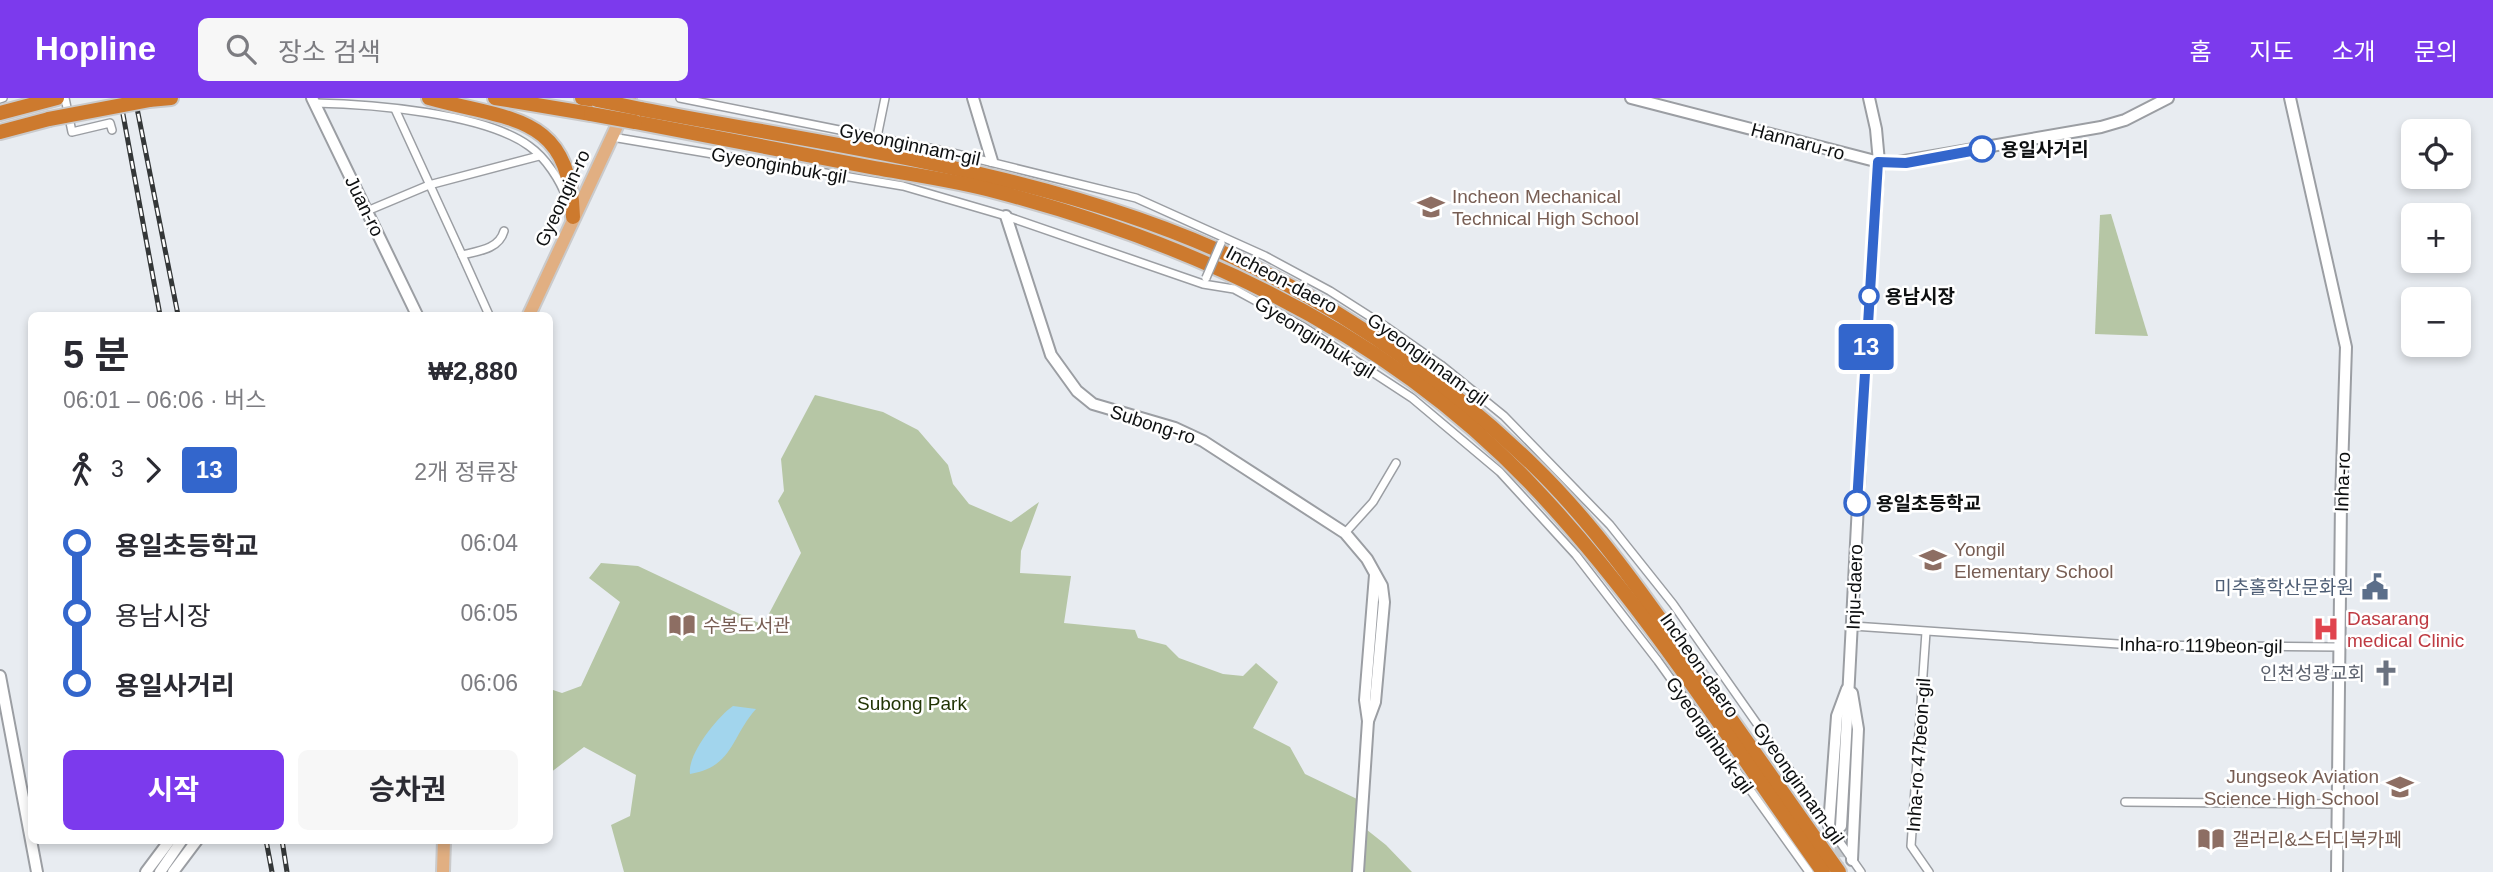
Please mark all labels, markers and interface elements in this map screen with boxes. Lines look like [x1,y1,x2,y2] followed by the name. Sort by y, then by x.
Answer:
[198,18,688,81] search box
[35,30,156,67] text: Hopline
[222,30,260,68] icon: search
[278,37,381,67] text: 장소 검색
[2189,38,2211,65] text: 홈
[2249,38,2294,65] text: 지도
[2332,38,2376,65] text: 소개
[2414,38,2458,65] text: 문의
[837,119,982,170] street label: Gyeonginnam-gil
[1749,119,1847,164] street label: Hannaru-ro
[2401,119,2471,357] map controls
[2401,119,2471,189] button: locate
[1969,136,1995,162] marker: 용일사거리
[2001,139,2088,160] place label: 용일사거리
[709,143,848,188] street label: Gyeonginbuk-gil
[531,146,594,250] street label: Gyeongin-ro
[341,173,388,240] street label: Juan-ro
[1452,186,1639,229] place label: Incheon Mechanical Technical High School
[1416,192,1446,222] school or university icon: Incheon Mechanical Technical High School
[2401,203,2471,273] button: +
[1223,241,1341,317] street label: Incheon-daero
[1859,286,1879,306] marker: 용남시장
[1885,286,1955,307] place label: 용남시장
[2401,287,2471,357] button: −
[1251,292,1379,383] street label: Gyeonginbuk-gil
[1363,309,1492,410] street label: Gyeonginnam-gil
[1834,324,1898,370] line badge: 13
[1853,333,1879,360] text: 13
[63,334,130,376] text: 5 분
[428,356,518,386] text: ₩2,880
[63,387,266,413] text: 06:01 – 06:06 · 버스
[1107,401,1198,448] street label: Subong-ro
[63,451,101,489] icon: walk
[134,451,172,489] icon: forward
[2331,452,2354,512] street label: Inha-ro
[111,456,124,482] text: 3
[196,456,223,483] text: 13
[414,459,518,485] text: 2개 정류장
[1844,490,1870,516] marker: 용일초등학교
[1876,493,1981,514] place label: 용일초등학교
[460,530,518,556] text: 06:04
[115,531,259,561] text: 용일초등학교
[1954,539,2113,582] place label: Yongil Elementary School
[1843,544,1866,630] street label: Inju-daero
[1918,545,1948,575] school or university icon: Yongil Elementary School
[2360,572,2390,602] public building icon: 미추홀학산문화원
[2214,577,2354,598] place label: 미추홀학산문화원
[460,600,518,626] text: 06:05
[115,601,211,631] text: 용남시장
[2347,608,2464,651] place label: Dasarang medical Clinic
[1656,609,1743,722] street label: Incheon-daero
[667,610,697,640] library icon: 수봉도서관
[2311,614,2341,644] hospital icon: Dasarang medical Clinic
[703,615,790,636] place label: 수봉도서관
[2119,634,2283,657] street label: Inha-ro 119beon-gil
[2371,658,2401,688] church icon: 인천성광교회
[2260,663,2365,684] place label: 인천성광교회
[460,670,518,696] text: 06:06
[115,671,235,701] text: 용일사거리
[1662,673,1758,798] street label: Gyeonginbuk-gil
[1903,677,1934,833] street label: Inha-ro 47beon-gil
[857,693,967,714] park label: Subong Park
[1749,718,1848,848] street label: Gyeonginnam-gil
[63,750,284,830] button: 시작
[298,750,518,830] button: 승차권
[2204,766,2379,809] place label: Jungseok Aviation Science High School
[2385,772,2415,802] school or university icon: Jungseok Aviation Science High School
[2196,824,2226,854] library icon: 갤러리&스터디북카페
[2232,829,2402,850] place label: 갤러리&스터디북카페

